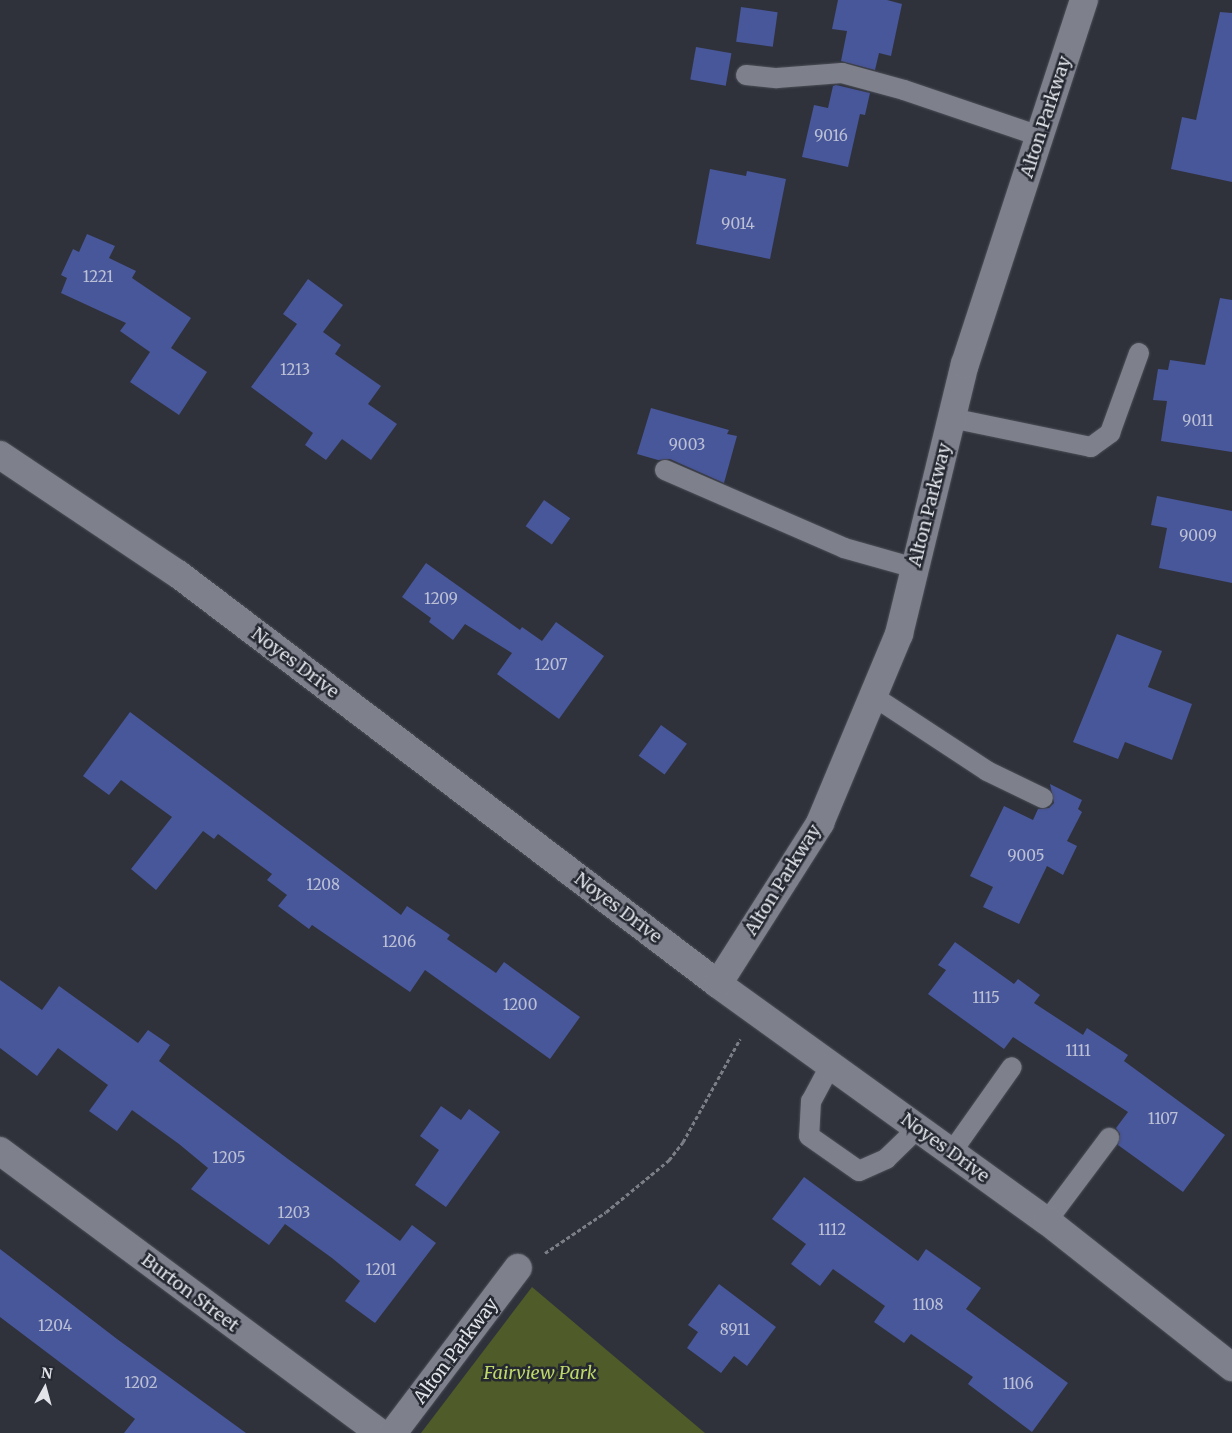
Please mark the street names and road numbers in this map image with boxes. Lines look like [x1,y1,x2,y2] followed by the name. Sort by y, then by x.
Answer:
[1016,53,1076,181] street label: Alton Parkway
[904,441,956,569] street label: Alton Parkway
[247,623,343,703] street label: Noyes Drive
[740,821,826,939] street label: Alton Parkway
[570,868,666,948] street label: Noyes Drive
[897,1109,993,1187] street label: Noyes Drive
[137,1249,243,1337] street label: Burton Street
[409,1294,503,1408] street label: Alton Parkway

